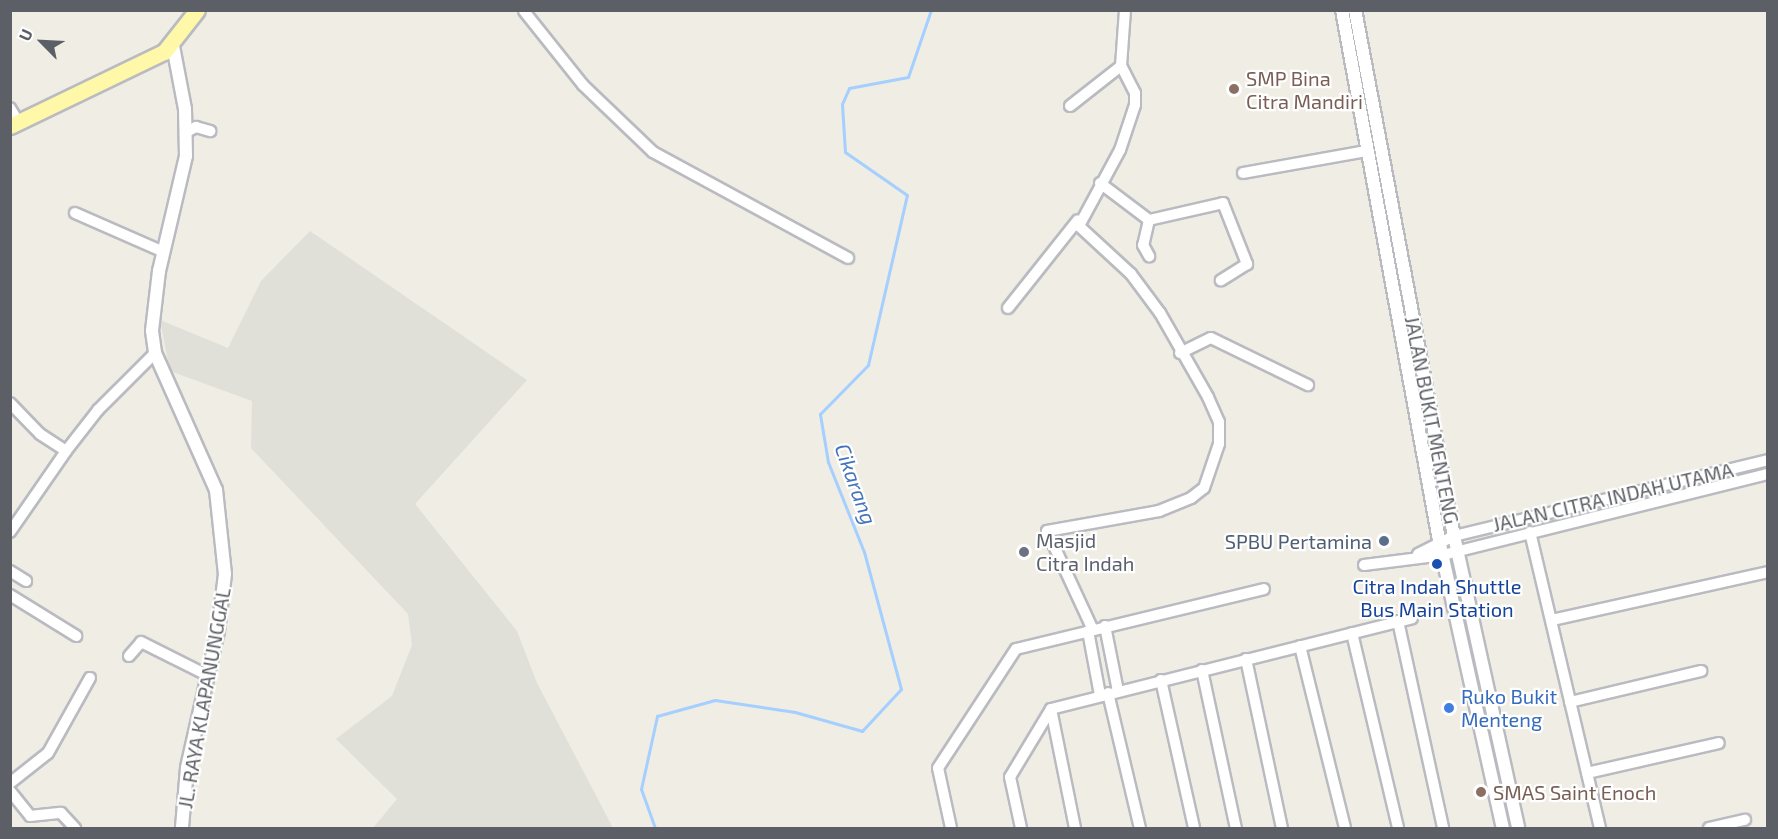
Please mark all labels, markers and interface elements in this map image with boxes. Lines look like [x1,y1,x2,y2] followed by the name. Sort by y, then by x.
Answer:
[12,12,72,72] north arrow
[14,26,36,43] text: U
[1246,66,1363,113] place label: SMP Bina Citra Mandiri
[1227,82,1241,96] marker: SMP Bina Citra Mandiri
[1400,314,1464,526] street label: JALAN BUKIT MENTENG
[830,440,882,528] water label: Cikarang
[1490,458,1736,536] street label: JALAN CITRA INDAH UTAMA
[1036,528,1134,575] place label: Masjid Citra Indah
[1225,529,1372,553] place label: SPBU Pertamina
[1377,534,1391,548] marker: SPBU Pertamina
[1017,545,1031,559] marker: Masjid Citra Indah
[1430,557,1444,571] marker: Citra Indah Shuttle Bus Main Station
[1353,574,1521,621] place label: Citra Indah Shuttle Bus Main Station
[173,585,235,811] street label: JL. RAYA KLAPANUNGGAL
[1461,684,1557,731] place label: Ruko Bukit Menteng
[1442,701,1456,715] marker: Ruko Bukit Menteng
[1493,780,1656,804] place label: SMAS Saint Enoch
[1474,785,1488,799] marker: SMAS Saint Enoch

